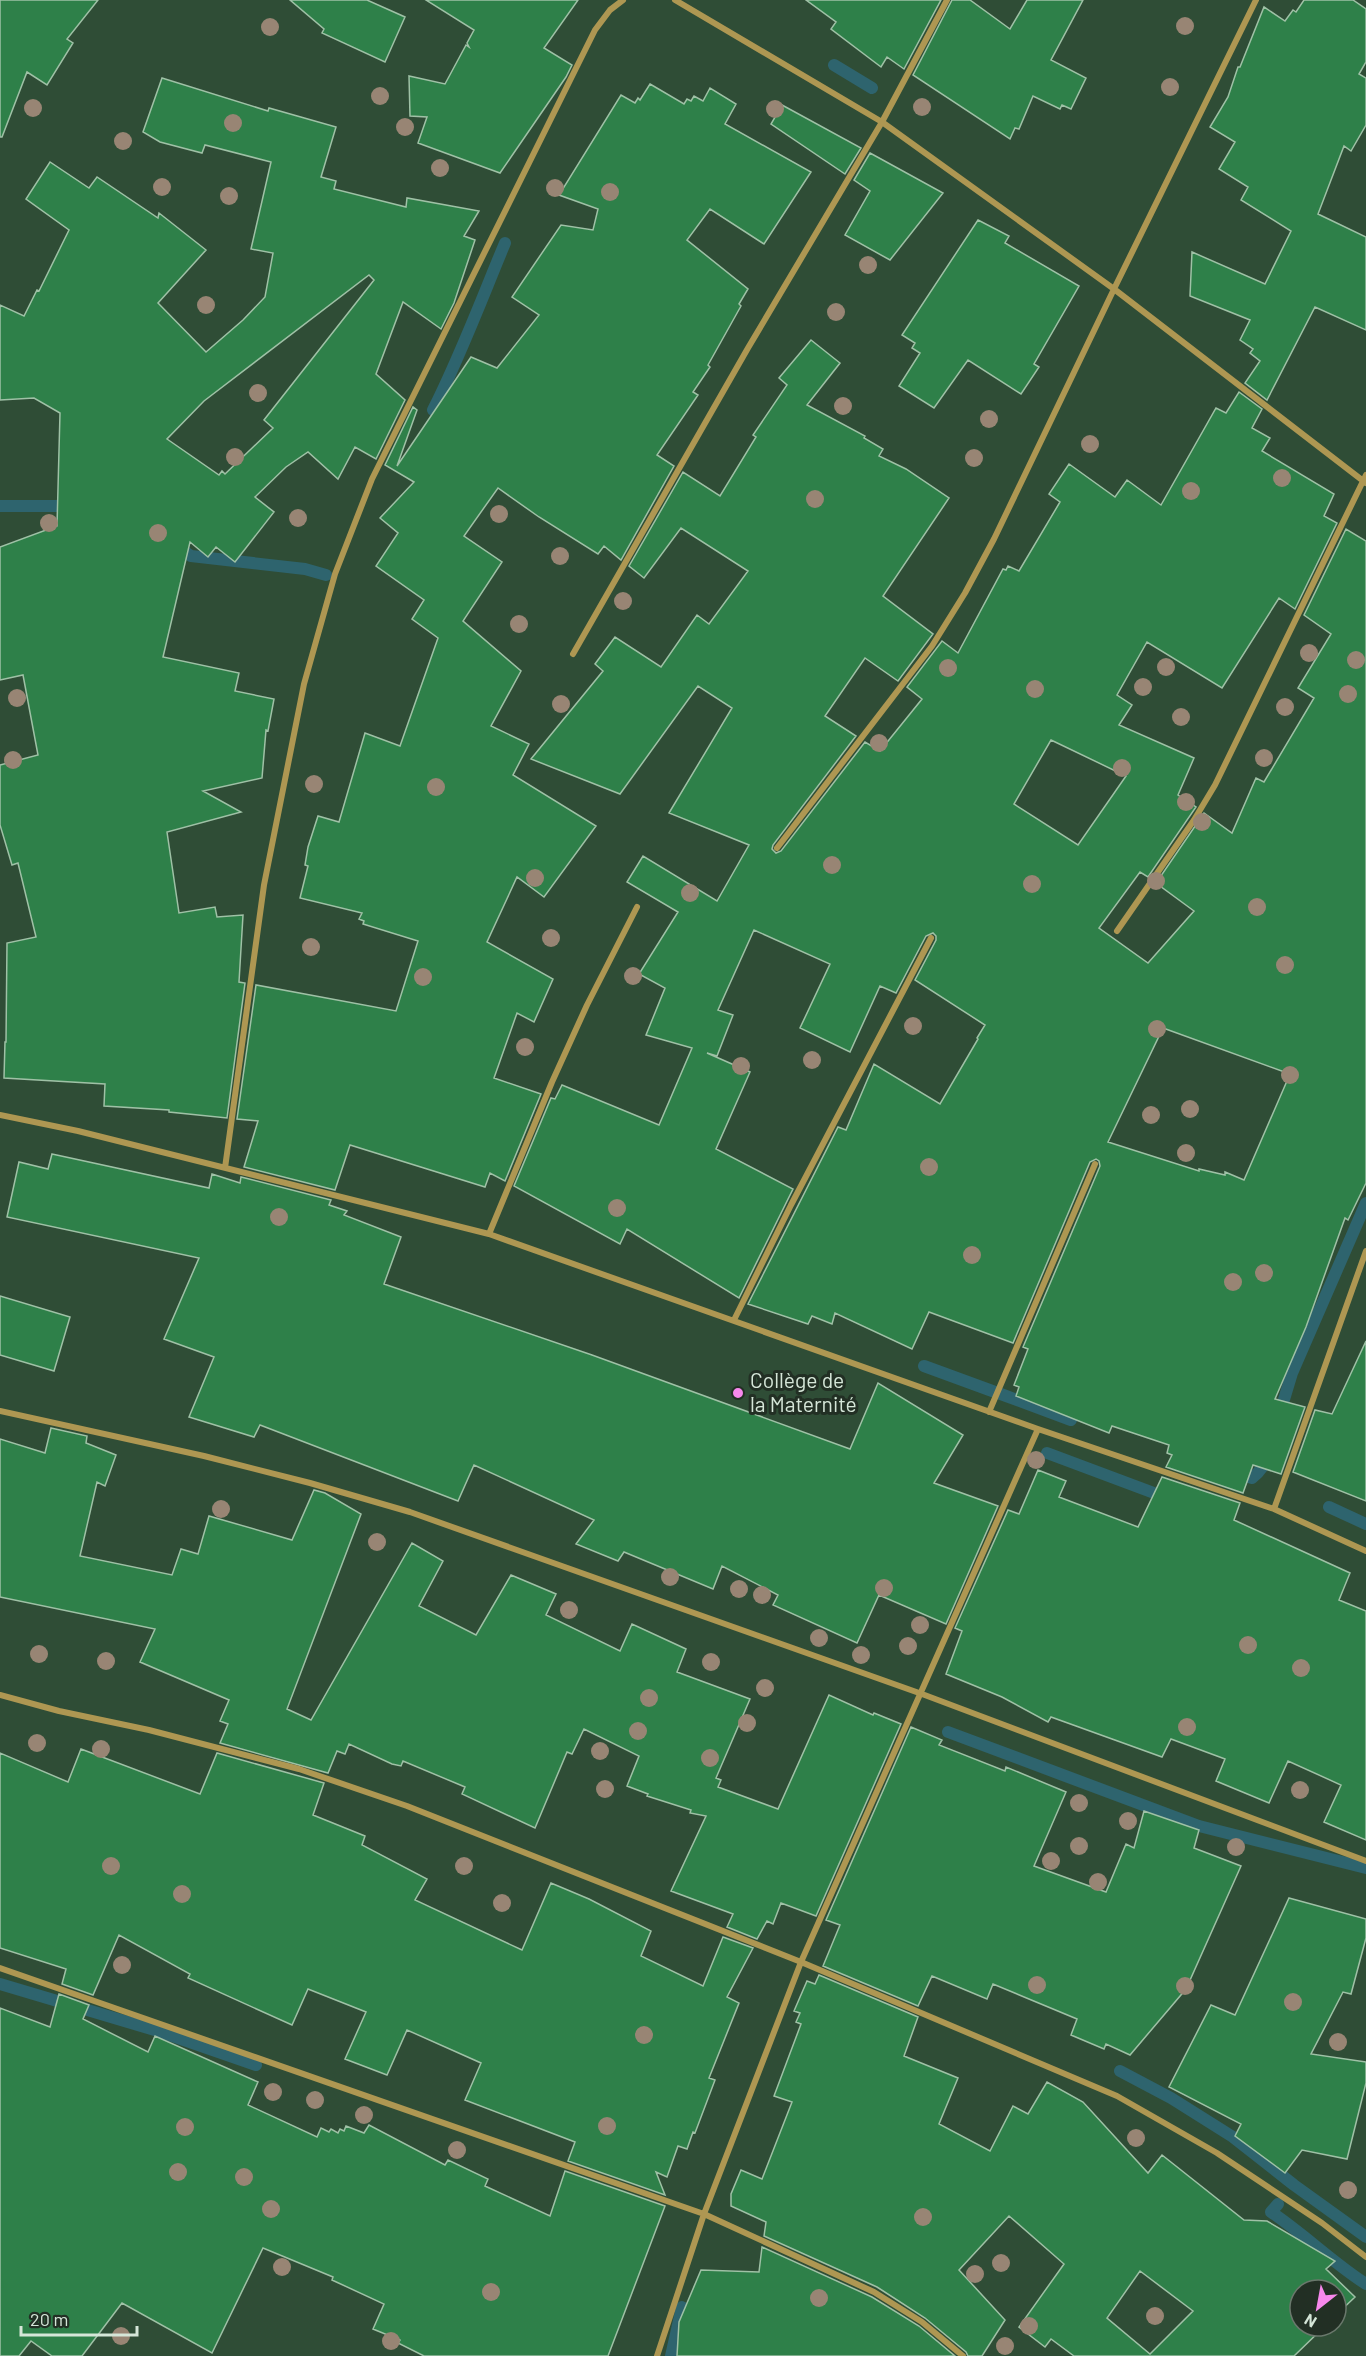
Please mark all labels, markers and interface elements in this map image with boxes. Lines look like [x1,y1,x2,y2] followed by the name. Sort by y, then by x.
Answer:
[750,1367,857,1416] place label: Collège de la Maternité
[731,1386,745,1400] marker: Collège de la Maternité
[1288,2278,1348,2338] north arrow
[21,2299,136,2337] scale bar
[30,2308,68,2330] text: 20 m
[1301,2310,1319,2332] text: N

